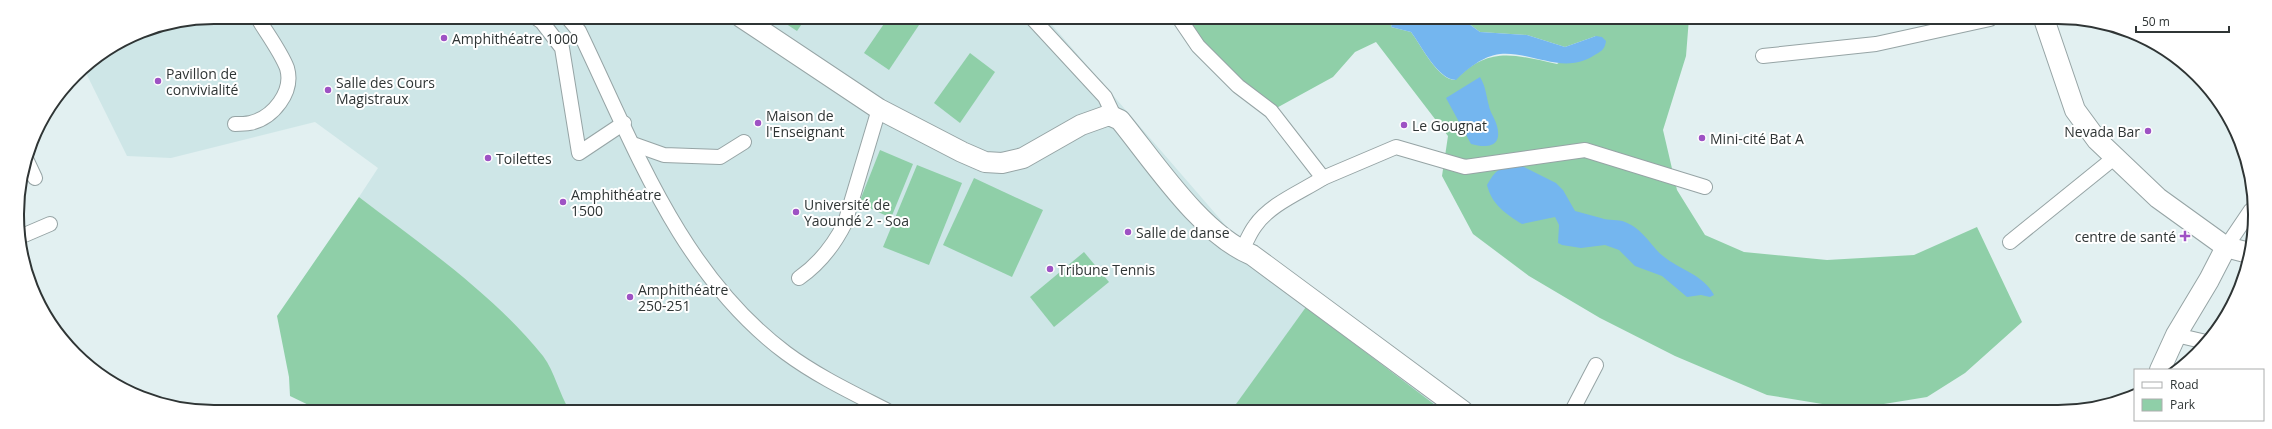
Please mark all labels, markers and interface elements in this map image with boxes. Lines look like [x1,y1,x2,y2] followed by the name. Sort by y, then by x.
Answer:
[2136,8,2229,34] scale bar
[2142,13,2170,30] text: 50 m
[452,29,578,48] place label: Amphithéatre 1000
[439,33,449,43] marker: Amphithéatre 1000
[166,64,239,99] place label: Pavillon de convivialité
[336,73,435,108] place label: Salle des Cours Magistraux
[153,76,163,86] marker: Pavillon de convivialité
[323,85,333,95] marker: Salle des Cours Magistraux
[766,106,845,141] place label: Maison de l'Enseignant
[1412,116,1487,135] place label: Le Gougnat
[753,118,763,128] marker: Maison de l'Enseignant
[1399,120,1409,130] marker: Le Gougnat
[2064,122,2140,141] place label: Nevada Bar
[2143,126,2153,136] marker: Nevada Bar
[1710,129,1804,148] place label: Mini-cité Bat A
[1697,133,1707,143] marker: Mini-cité Bat A
[496,149,552,168] place label: Toilettes
[483,153,493,163] marker: Toilettes
[571,185,661,220] place label: Amphithéatre 1500
[804,195,909,230] place label: Université de Yaoundé 2 - Soa
[558,197,568,207] marker: Amphithéatre 1500
[791,207,801,217] marker: Université de Yaoundé 2 - Soa
[1136,223,1230,242] place label: Salle de danse
[1123,227,1133,237] marker: Salle de danse
[2075,227,2176,246] place label: centre de santé
[2179,230,2191,242] marker: centre de santé
[1058,260,1155,279] place label: Tribune Tennis
[1045,264,1055,274] marker: Tribune Tennis
[638,280,728,315] place label: Amphithéatre 250-251
[625,292,635,302] marker: Amphithéatre 250-251
[2134,369,2264,421] legend
[2170,376,2199,393] text: Road
[2170,396,2196,413] text: Park

